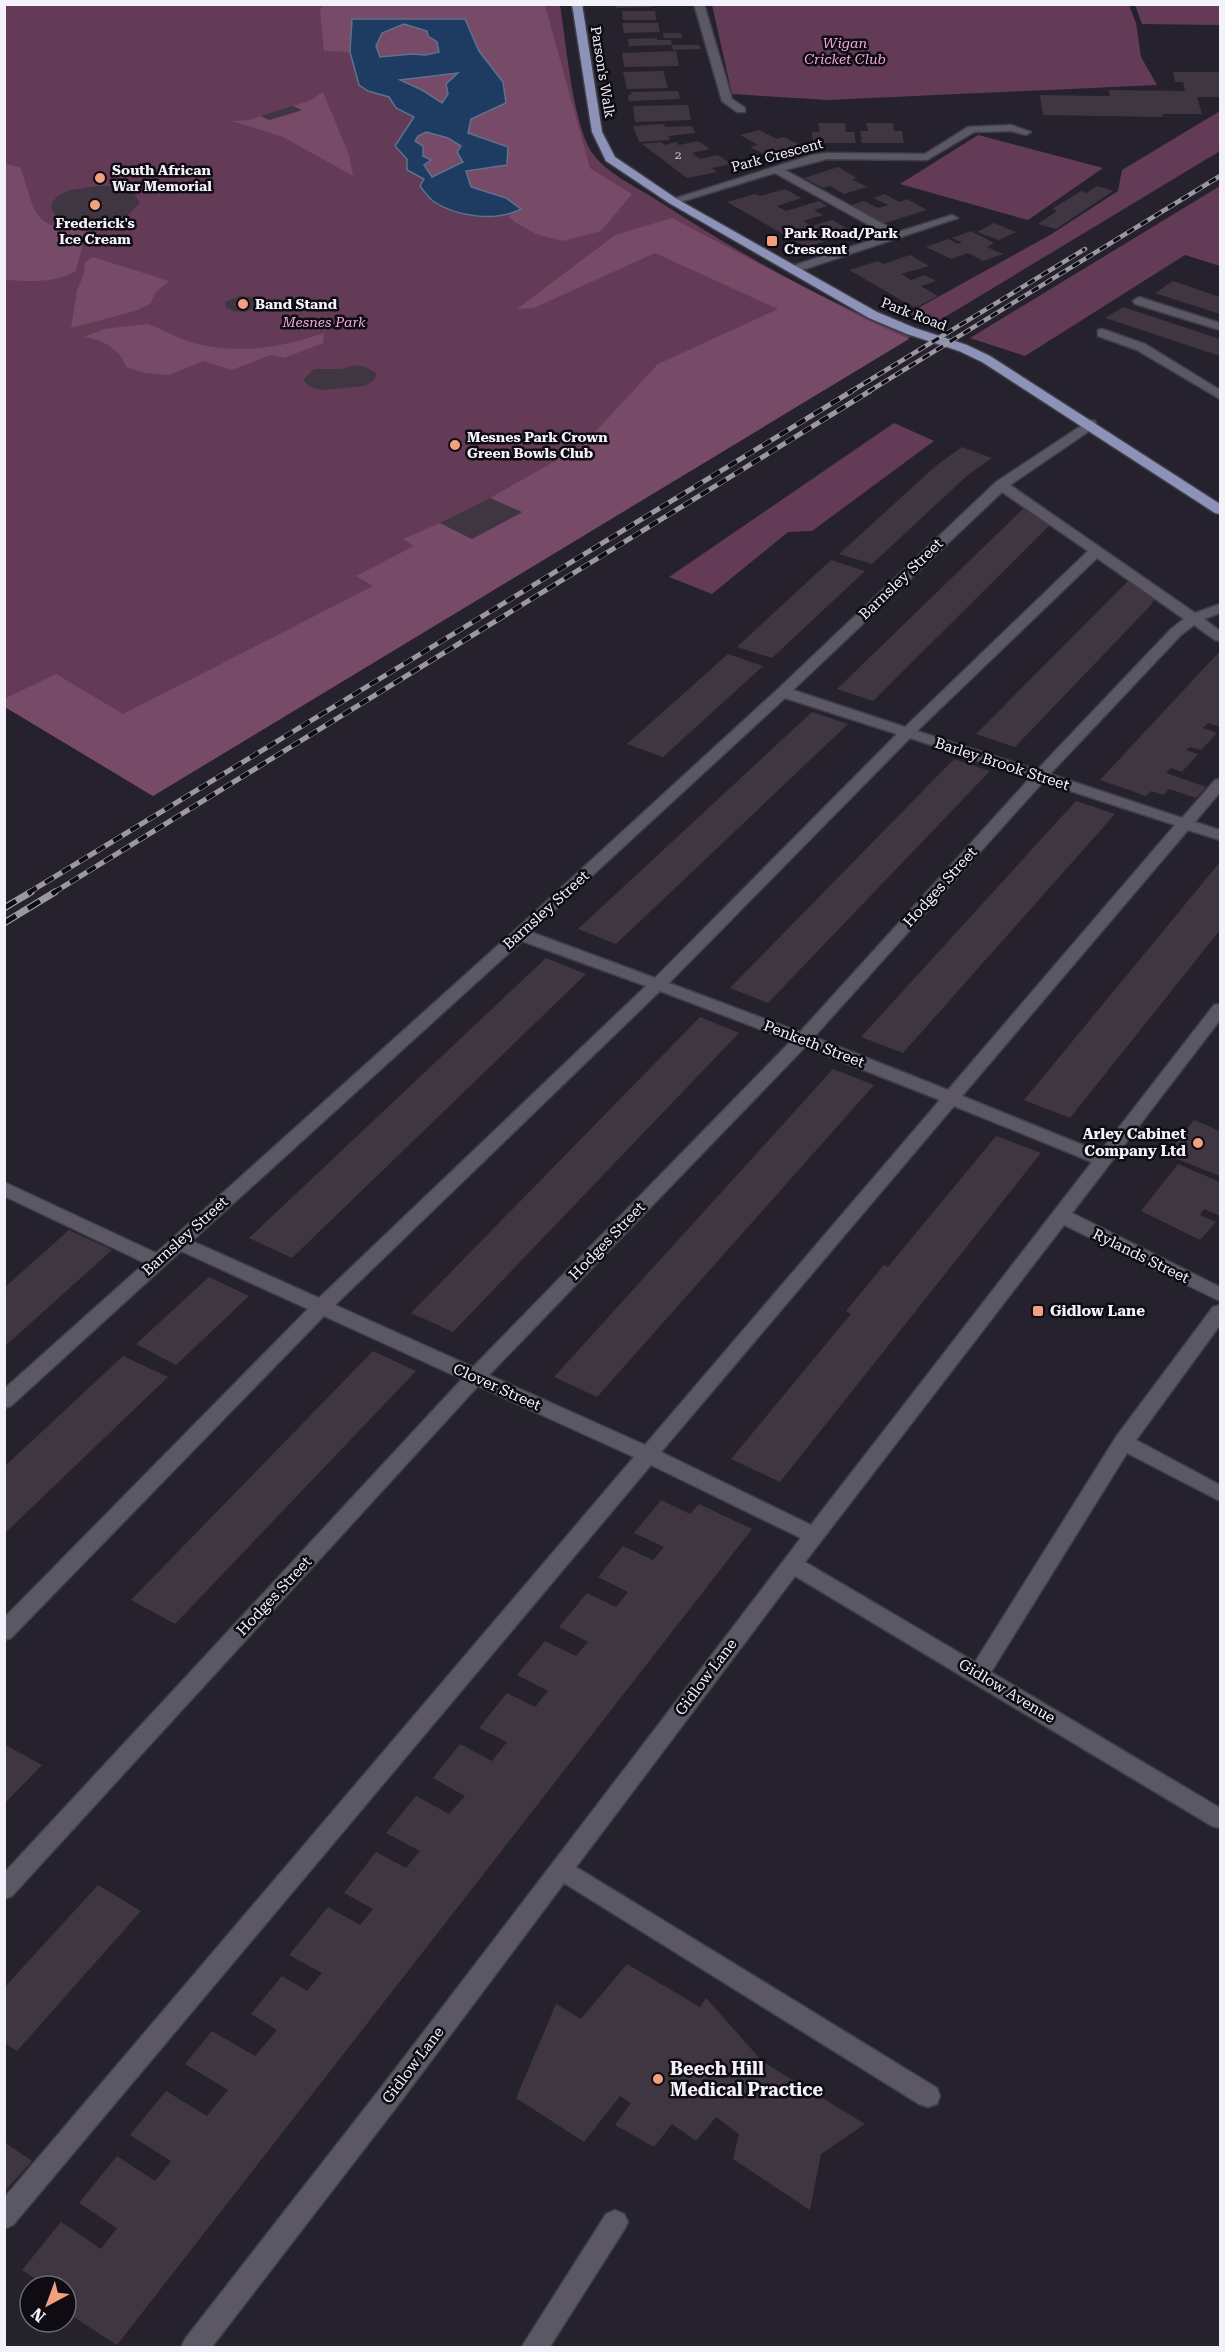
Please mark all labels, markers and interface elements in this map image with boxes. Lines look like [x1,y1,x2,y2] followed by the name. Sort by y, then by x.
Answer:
[588,25,618,119] street label: Parson's Walk
[804,35,886,67] park label: Wigan Cricket Club
[729,135,825,175] street label: Park Crescent
[675,148,682,162] house number: 2
[112,162,212,194] place label: South African War Memorial
[93,171,107,185] marker: South African War Memorial
[88,198,102,212] marker: Frederick's Ice Cream
[55,215,135,247] place label: Frederick's Ice Cream
[784,225,898,257] place label: Park Road/Park Crescent
[765,234,779,248] marker: Park Road/Park Crescent
[879,294,949,334] street label: Park Road
[255,296,338,312] place label: Band Stand
[236,297,250,311] marker: Band Stand
[281,314,366,330] park label: Mesnes Park
[467,429,608,461] place label: Mesnes Park Crown Green Bowls Club
[448,438,462,452] marker: Mesnes Park Crown Green Bowls Club
[855,534,947,623] street label: Barnsley Street
[932,734,1072,794] street label: Barley Brook Street
[899,843,981,931] street label: Hodges Street
[499,866,593,953] street label: Barnsley Street
[761,1017,867,1072] street label: Penketh Street
[1083,1125,1186,1160] place label: Arley Cabinet Company Ltd
[1191,1136,1205,1150] marker: Arley Cabinet Company Ltd
[138,1192,232,1279] street label: Barnsley Street
[565,1198,649,1284] street label: Hodges Street
[1090,1225,1192,1287] street label: Rylands Street
[1050,1302,1145,1320] place label: Gidlow Lane
[1031,1304,1045,1318] marker: Gidlow Lane
[450,1360,544,1414] street label: Clover Street
[233,1552,315,1639] street label: Hodges Street
[671,1635,741,1719] street label: Gidlow Lane
[955,1655,1059,1727] street label: Gidlow Avenue
[378,2023,448,2107] street label: Gidlow Lane
[670,2058,823,2100] place label: Beech Hill Medical Practice
[651,2072,665,2086] marker: Beech Hill Medical Practice
[18,2274,78,2334] north arrow
[28,2304,49,2326] text: N

